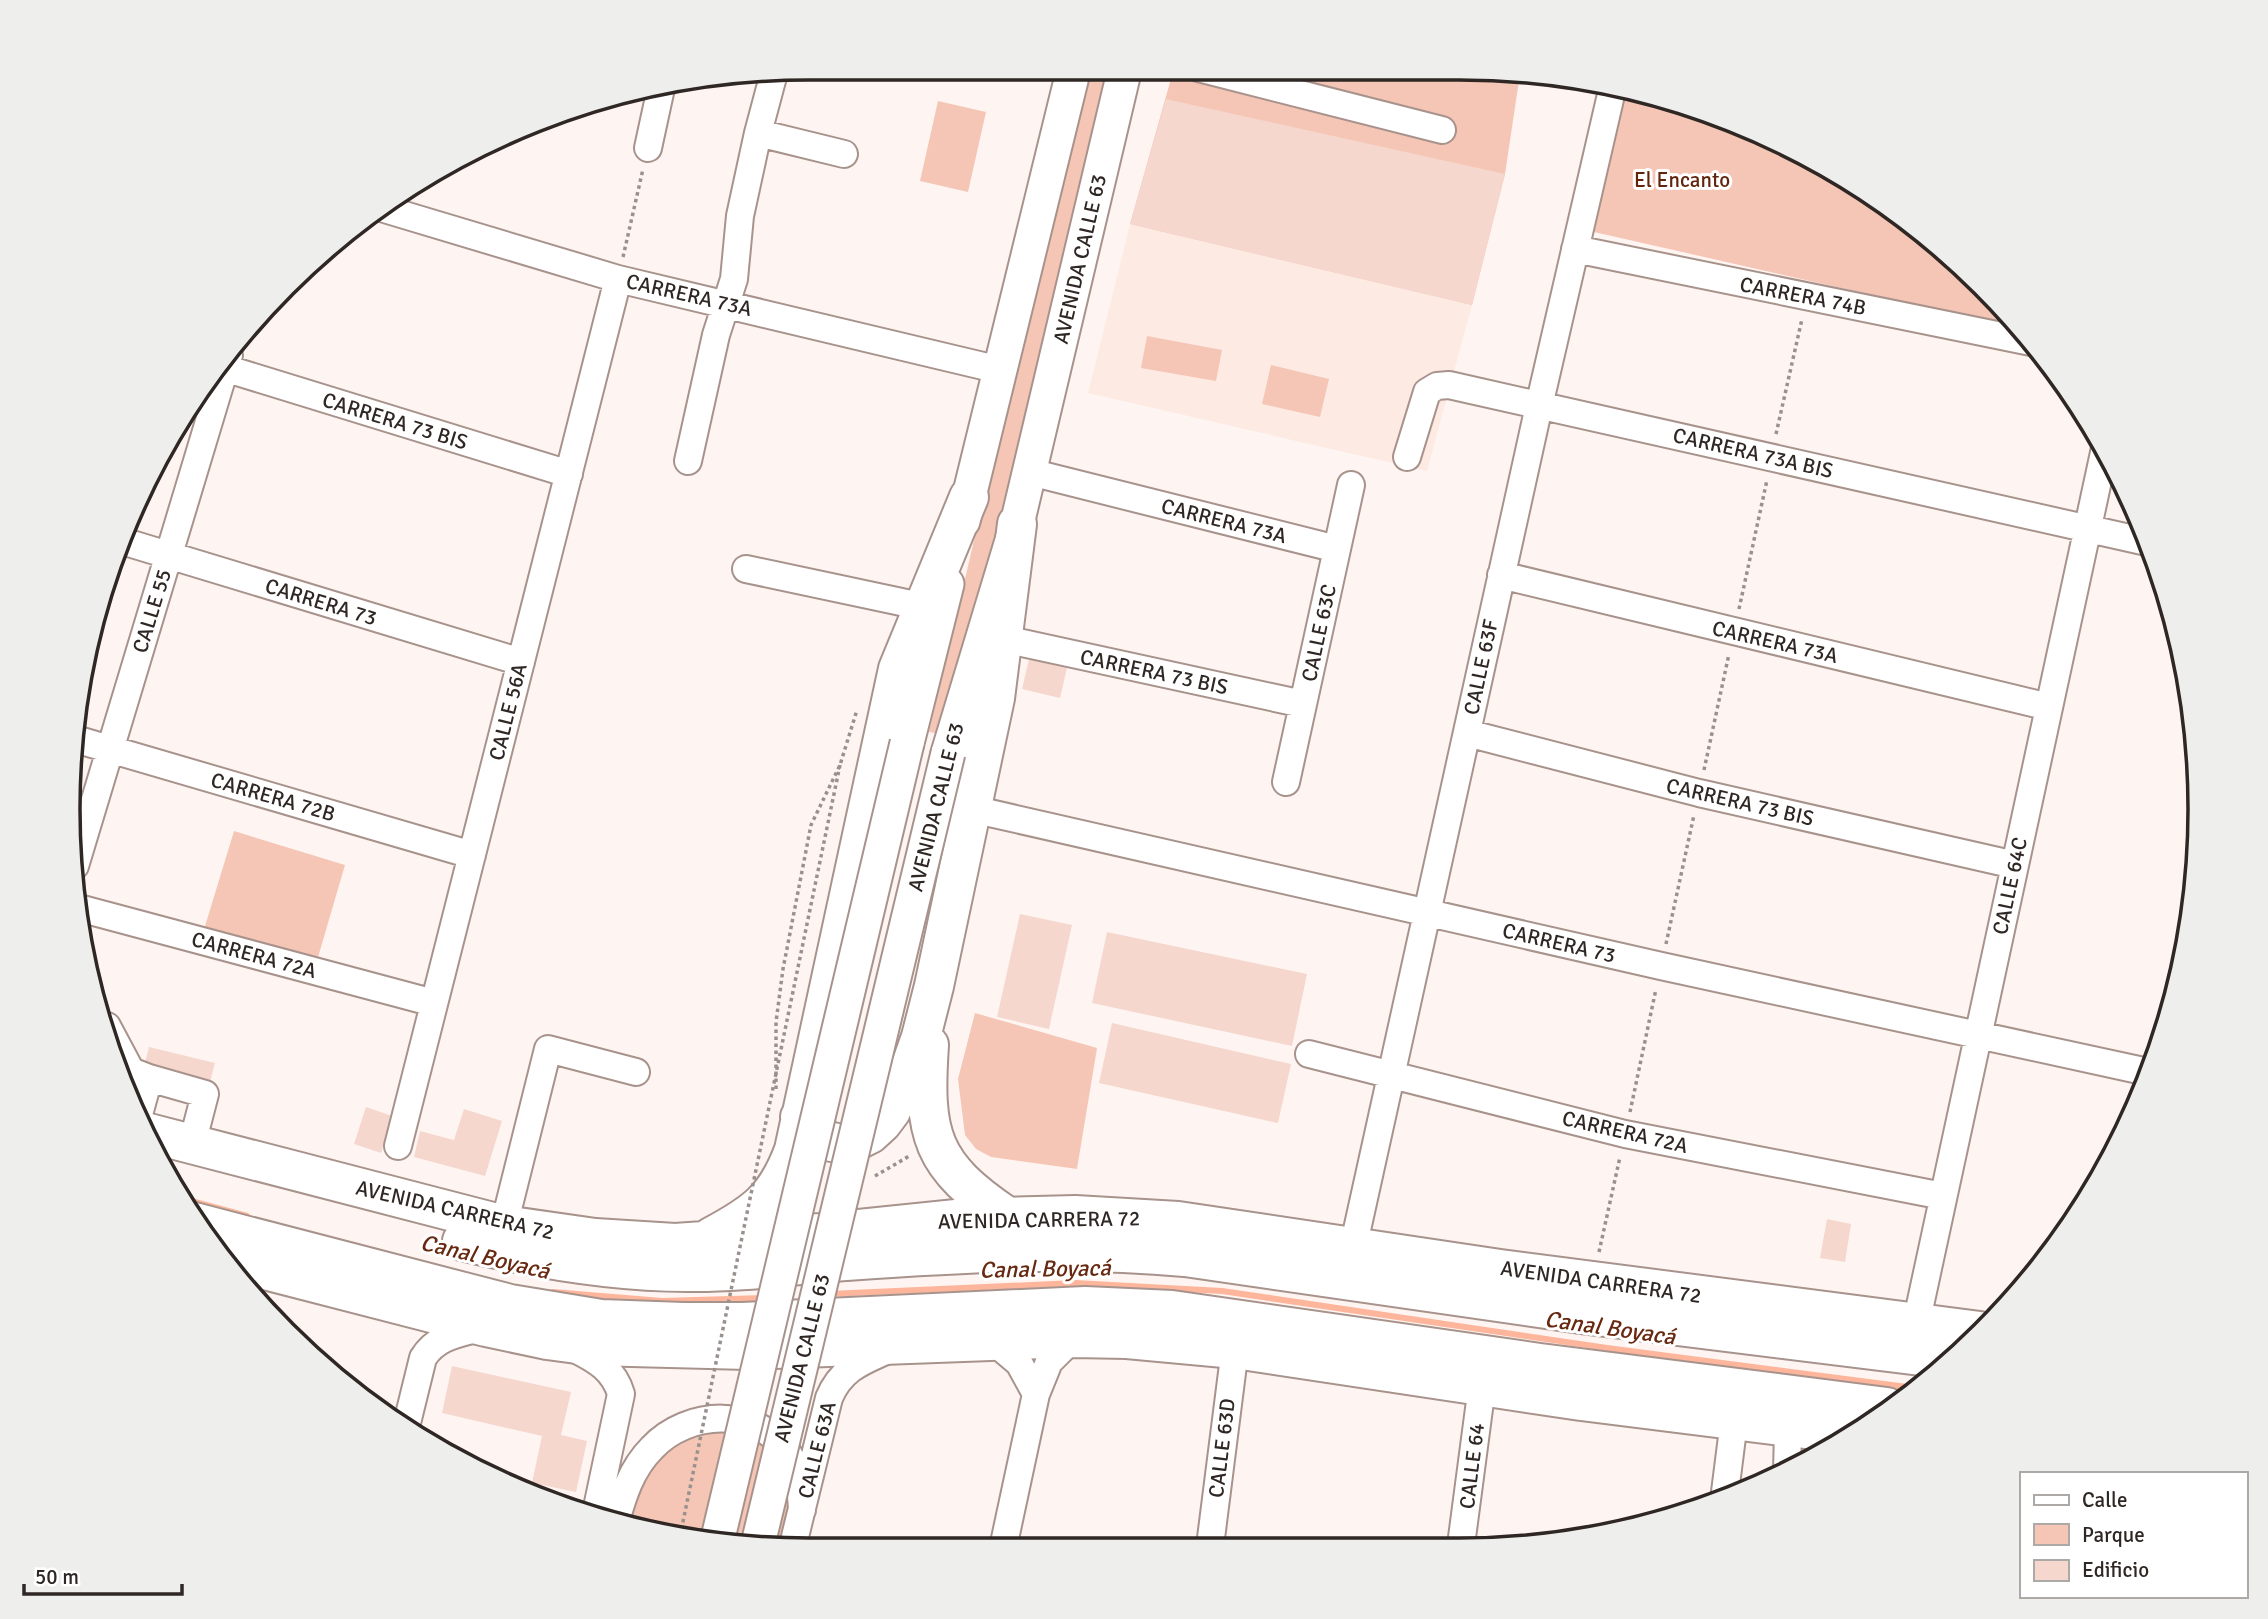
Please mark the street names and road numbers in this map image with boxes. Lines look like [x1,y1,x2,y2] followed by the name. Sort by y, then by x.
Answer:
[1048,172,1112,346] street label: AVENIDA CALLE 63
[624,268,755,322] street label: CARRERA 73A
[1738,271,1868,321] street label: CARRERA 74B
[319,387,471,455] street label: CARRERA 73 BIS
[1670,422,1836,484] street label: CARRERA 73A BIS
[1159,493,1290,549] street label: CARRERA 73A
[127,566,177,656] street label: CALLE 55
[262,573,380,631] street label: CARRERA 73
[1296,582,1342,684] street label: CALLE 63C
[1710,615,1841,669] street label: CARRERA 73A
[1458,617,1504,717] street label: CALLE 63F
[1078,644,1230,700] street label: CARRERA 73 BIS
[483,661,533,763] street label: CALLE 56A
[902,720,970,894] street label: AVENIDA CALLE 63
[208,767,338,827] street label: CARRERA 72B
[1664,772,1816,832] street label: CARRERA 73 BIS
[1987,835,2033,937] street label: CALLE 64C
[1500,917,1618,969] street label: CARRERA 73
[189,926,319,984] street label: CARRERA 72A
[1560,1105,1691,1159] street label: CARRERA 72A
[354,1175,556,1245] street label: AVENIDA CARRERA 72
[938,1205,1140,1235] street label: AVENIDA CARRERA 72
[1499,1255,1703,1309] street label: AVENIDA CARRERA 72
[768,1271,836,1445] street label: AVENIDA CALLE 63
[1203,1397,1241,1499] street label: CALLE 63D
[792,1399,842,1501] street label: CALLE 63A
[1454,1422,1490,1510] street label: CALLE 64

